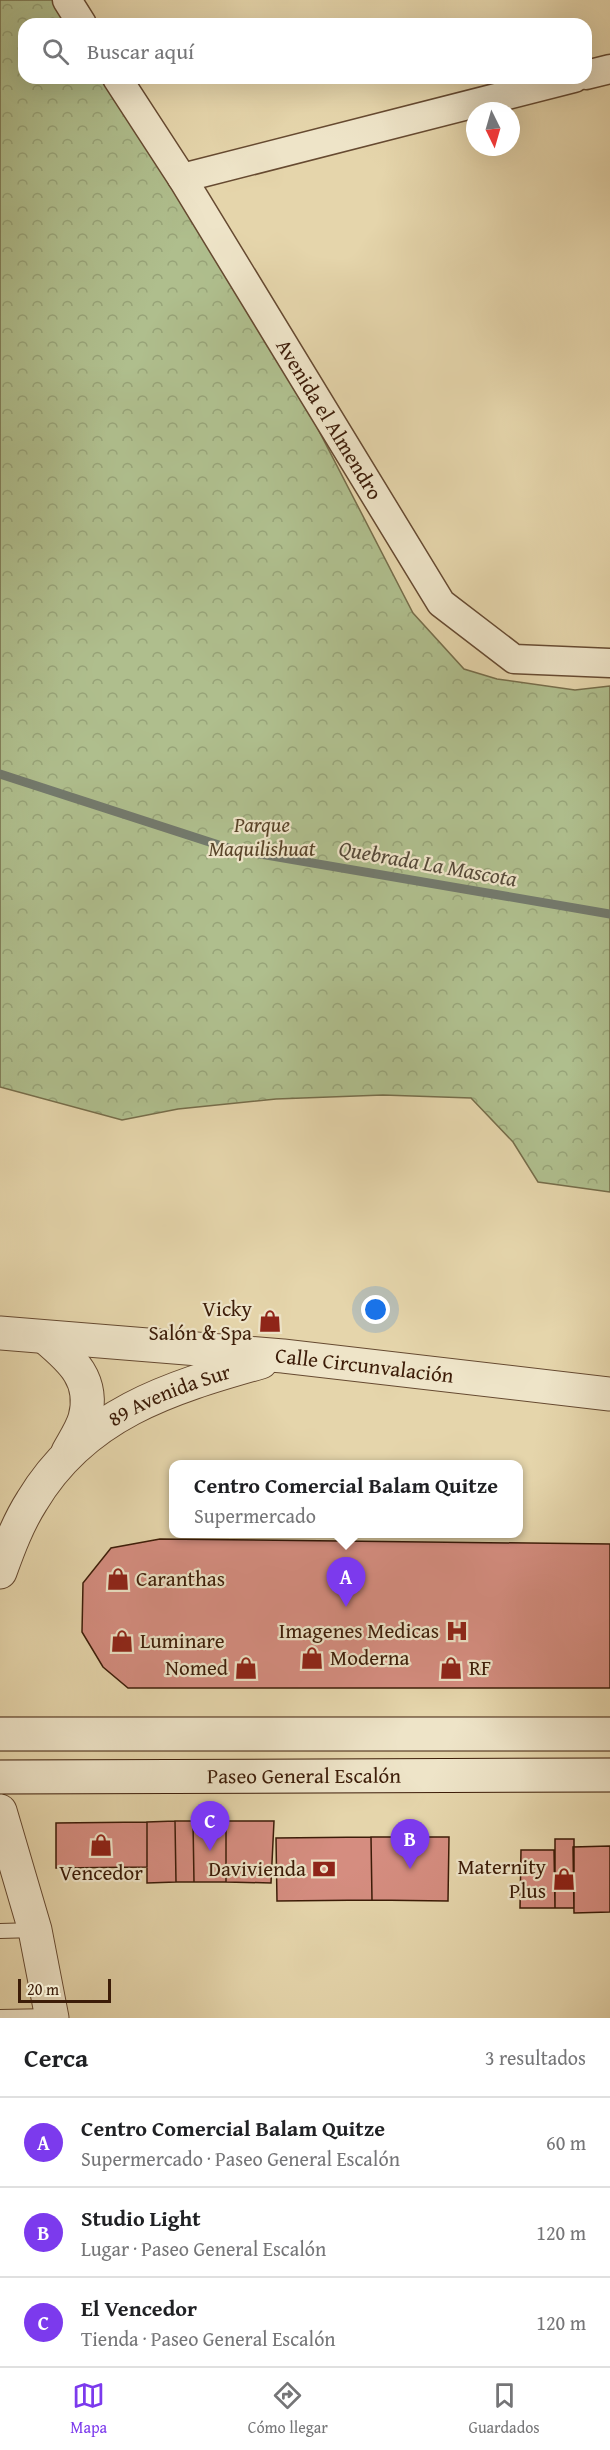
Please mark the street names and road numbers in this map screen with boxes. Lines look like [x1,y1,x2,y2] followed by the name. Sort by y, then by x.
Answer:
[269,333,390,505] street label: Avenida el Almendro
[274,1339,456,1391] street label: Calle Circunvalación
[102,1356,235,1434] street label: 89 Avenida Sur
[207,1760,401,1791] street label: Paseo General Escalón

